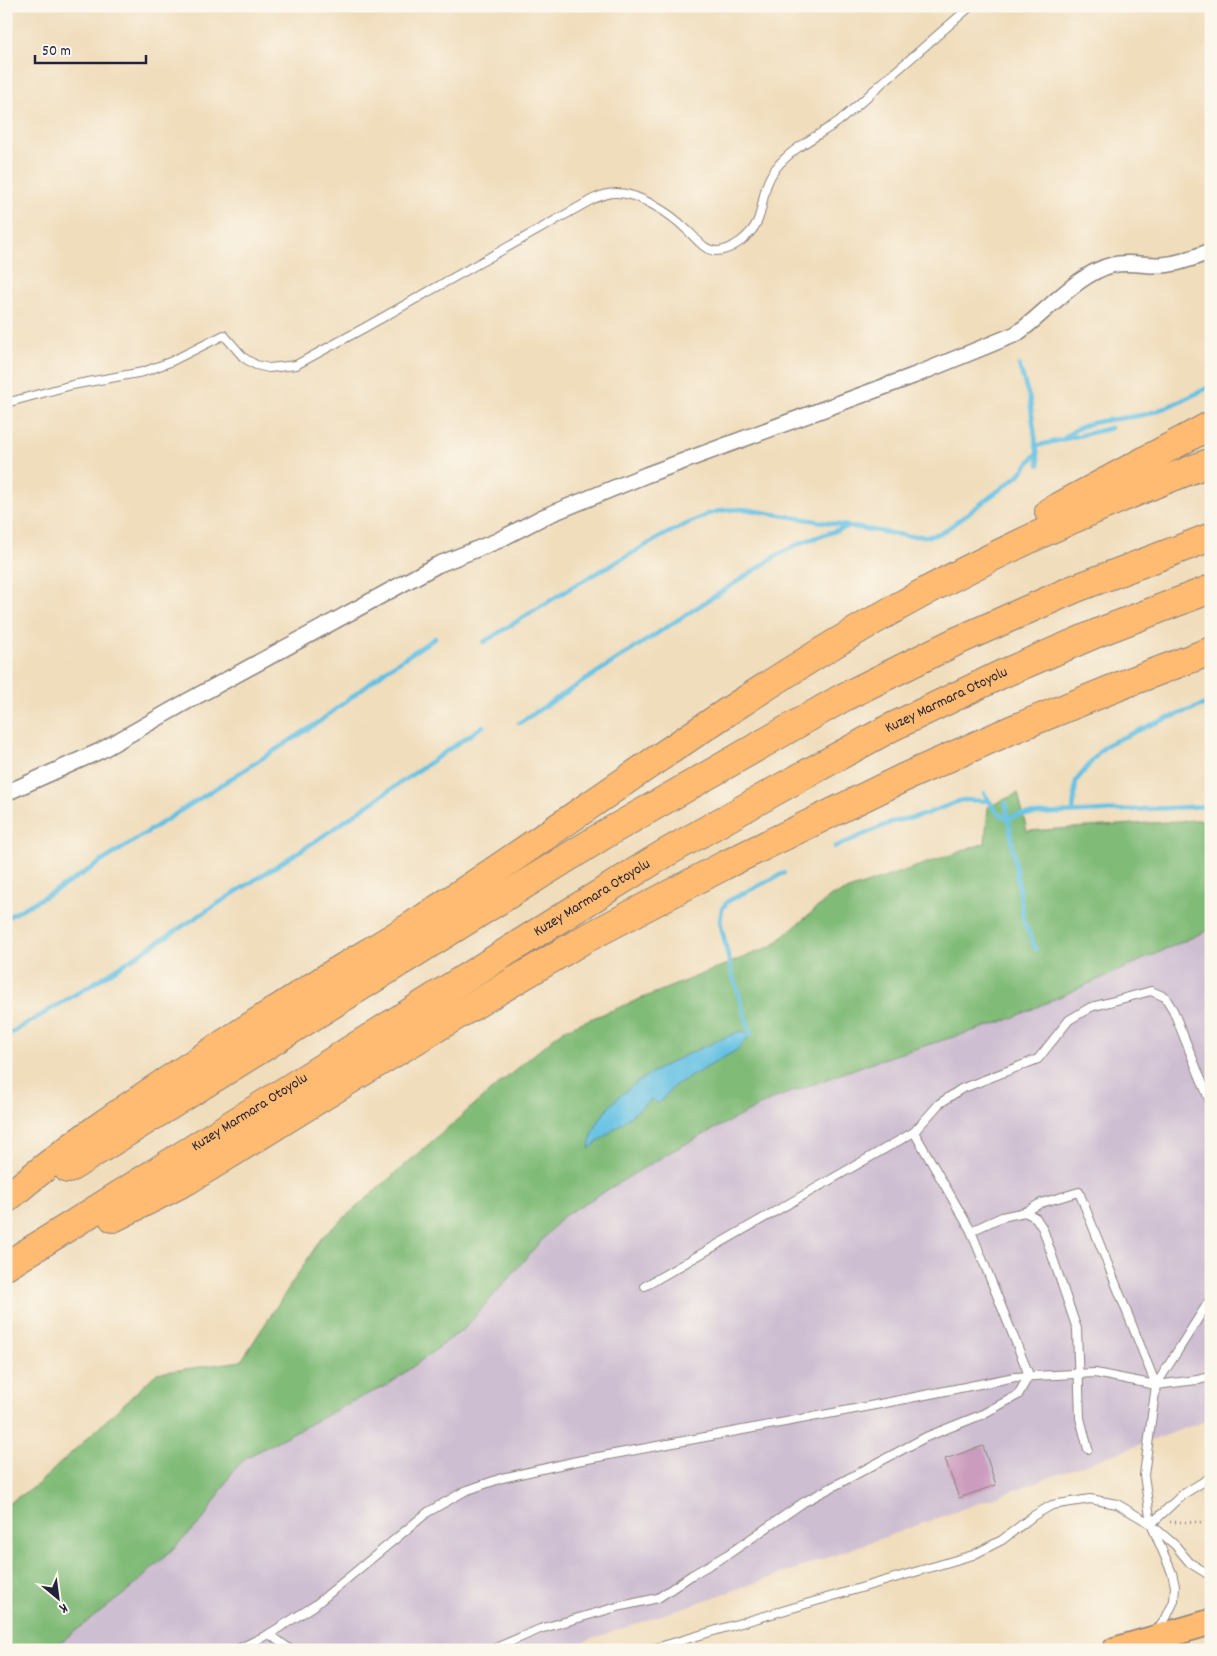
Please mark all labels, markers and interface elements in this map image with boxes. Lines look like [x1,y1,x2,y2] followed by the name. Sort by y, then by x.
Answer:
[35,32,146,64] scale bar
[42,41,71,63] text: 50 m
[881,662,1011,740] street label: Kuzey Marmara Otoyolu
[530,854,655,943] street label: Kuzey Marmara Otoyolu
[187,1068,312,1158] street label: Kuzey Marmara Otoyolu
[32,1574,82,1624] north arrow
[55,1597,71,1618] text: K

